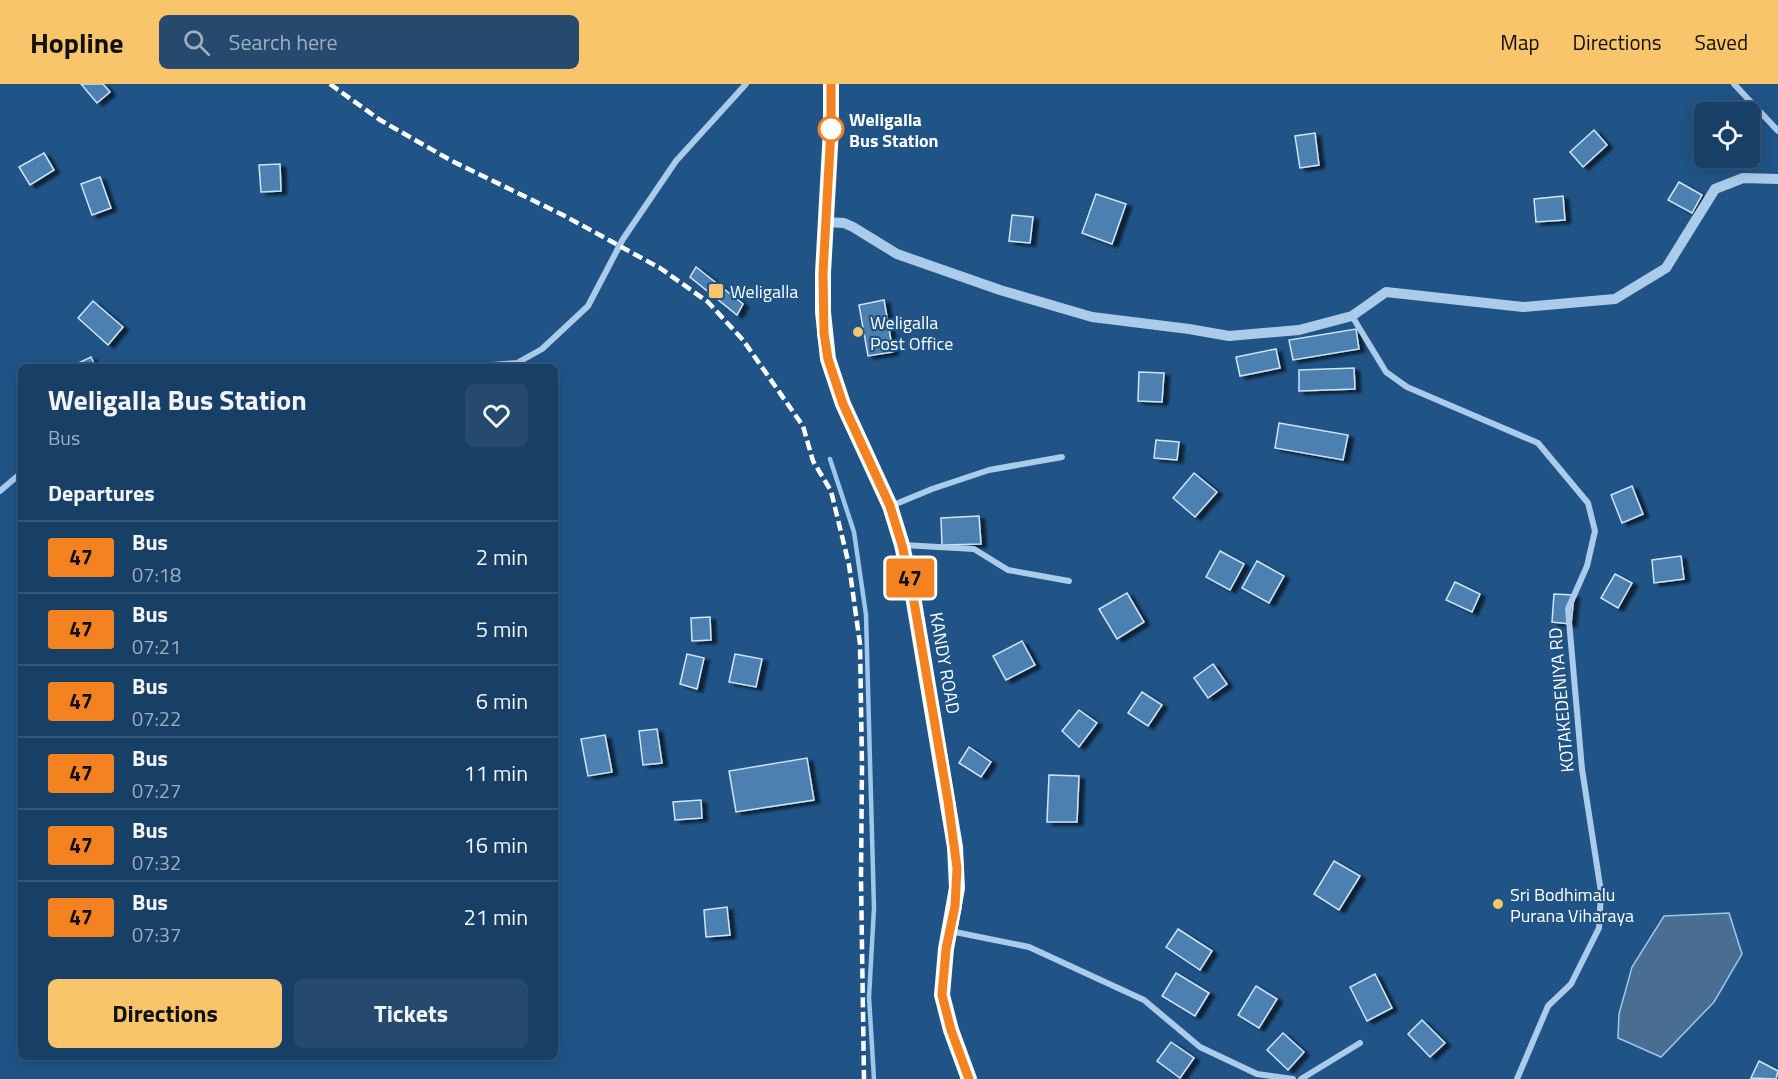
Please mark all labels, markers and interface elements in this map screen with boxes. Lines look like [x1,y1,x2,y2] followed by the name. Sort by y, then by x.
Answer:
[159,15,579,69] search box
[30,21,123,64] text: Hopline
[228,25,338,59] text: Search here
[180,26,213,59] icon: search
[1500,26,1540,58] text: Map
[1573,26,1662,58] text: Directions
[1695,26,1748,58] text: Saved
[1694,102,1760,168] map controls
[1694,102,1760,168] button: locate
[849,106,939,154] place label: Weligalla Bus Station
[818,116,844,142] marker: Weligalla Bus Station
[730,278,798,305] place label: Weligalla
[707,282,725,300] marker: Weligalla
[870,309,953,357] place label: Weligalla Post Office
[851,325,865,339] marker: Weligalla Post Office
[48,378,307,421] text: Weligalla Bus Station
[465,384,528,447] button: heart
[48,422,80,453] text: Bus
[48,476,155,510] text: Departures
[132,525,168,559] text: Bus
[476,540,528,574] text: 2 min
[69,541,93,573] text: 47
[883,558,937,598] line badge: 47
[132,559,181,590] text: 07:18
[898,562,922,594] text: 47
[132,597,168,631] text: Bus
[923,610,967,716] street label: KANDY ROAD
[476,612,528,646] text: 5 min
[69,613,93,645] text: 47
[1541,626,1581,774] street label: KOTAKEDENIYA RD
[132,631,181,662] text: 07:21
[132,669,168,703] text: Bus
[476,684,528,718] text: 6 min
[69,685,93,717] text: 47
[132,703,181,734] text: 07:22
[132,741,168,775] text: Bus
[463,756,528,790] text: 11 min
[69,757,93,789] text: 47
[132,775,181,806] text: 07:27
[132,813,168,847] text: Bus
[463,828,528,862] text: 16 min
[69,829,93,861] text: 47
[132,847,181,878] text: 07:32
[1510,881,1634,929] place label: Sri Bodhimalu Purana Viharaya
[132,885,168,919] text: Bus
[1491,897,1505,911] marker: Sri Bodhimalu Purana Viharaya
[463,900,528,934] text: 21 min
[69,901,93,933] text: 47
[132,919,181,950] text: 07:37
[48,979,282,1048] button: Directions
[294,979,528,1048] button: Tickets

